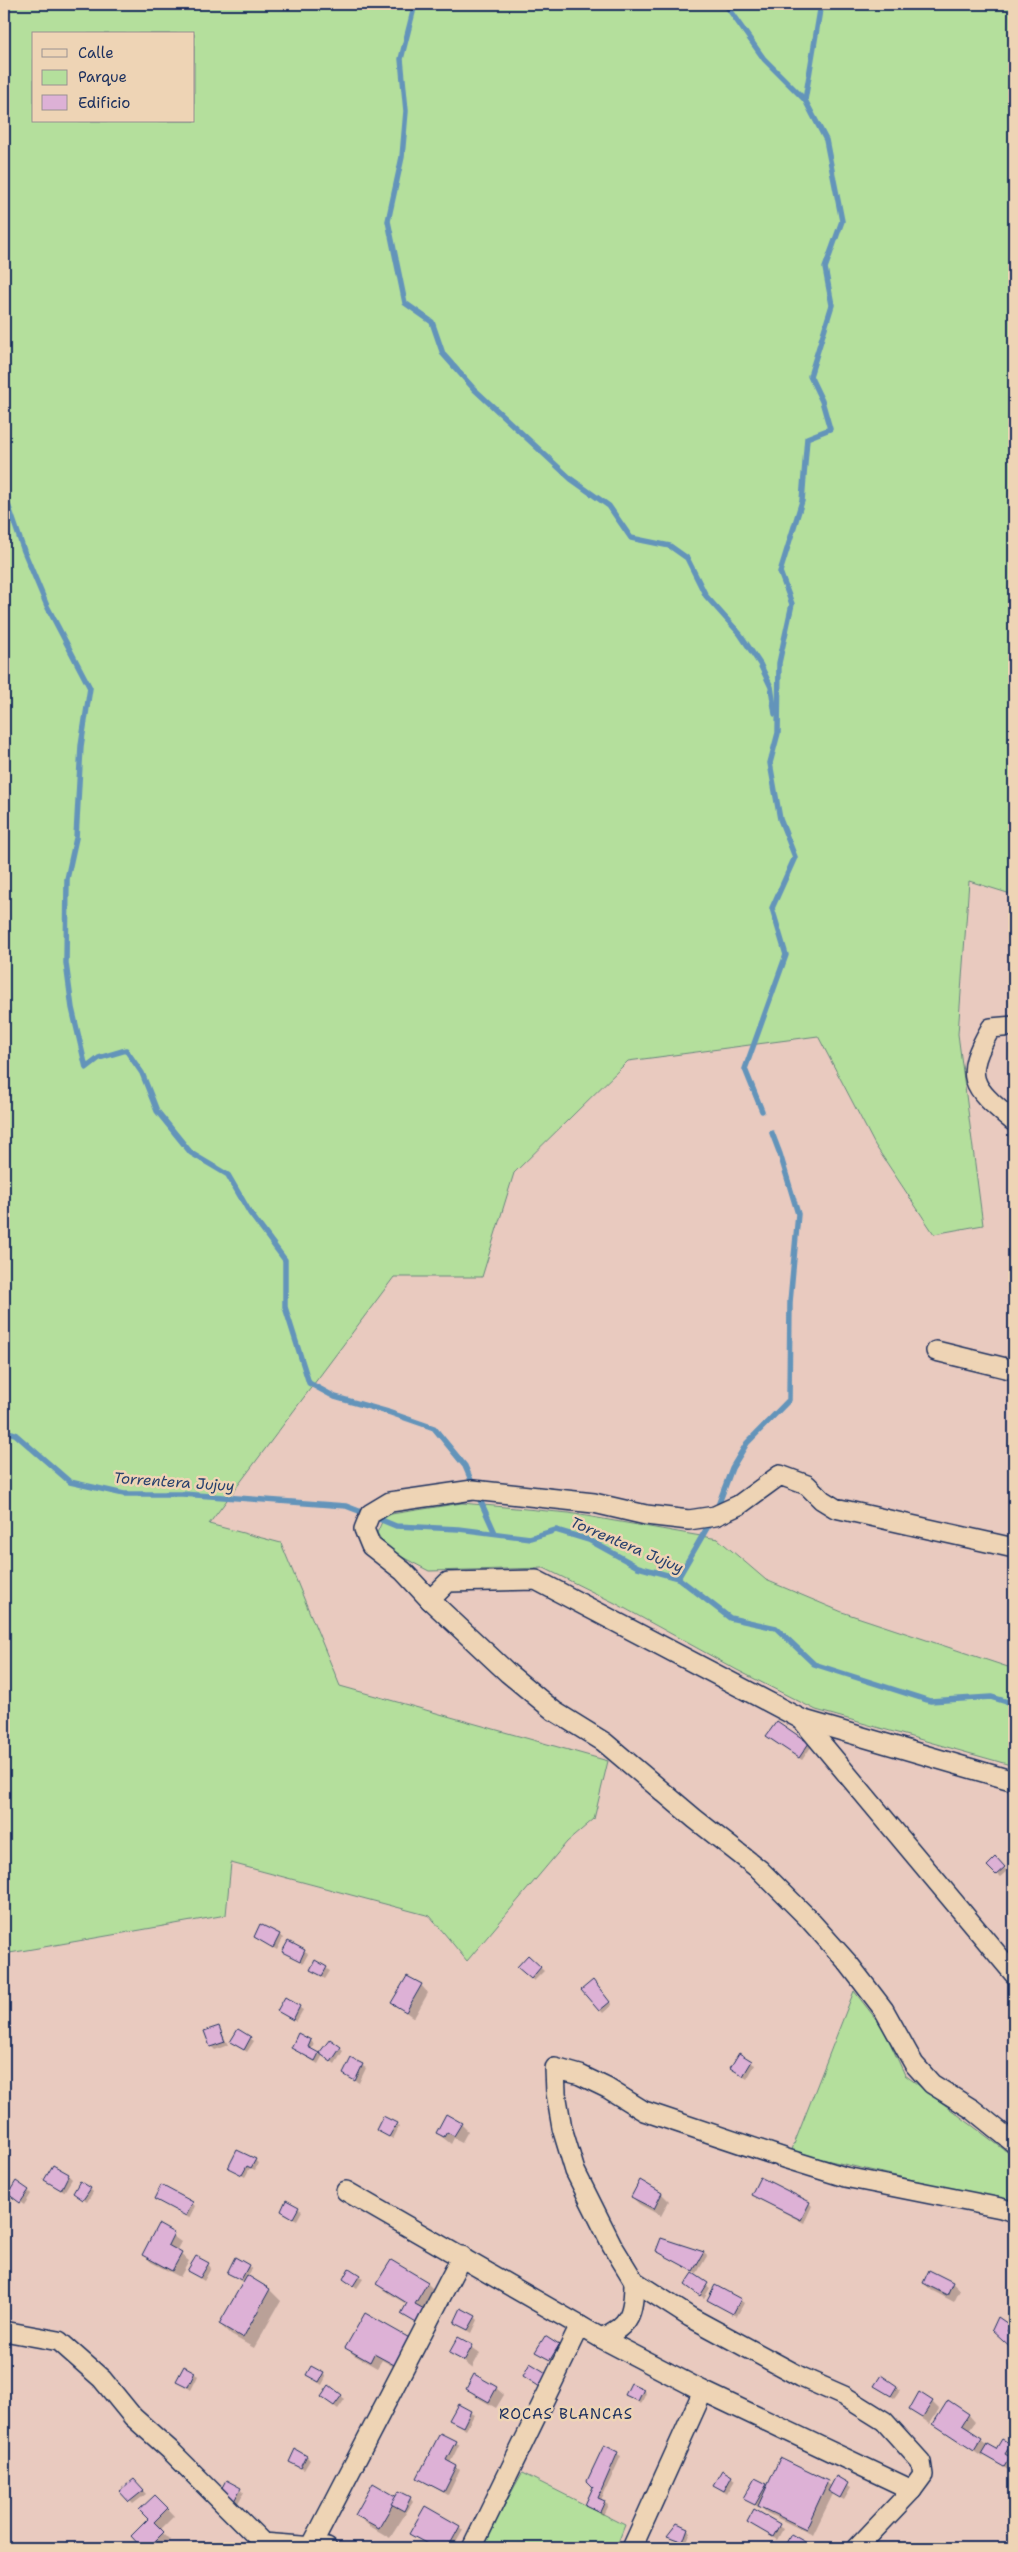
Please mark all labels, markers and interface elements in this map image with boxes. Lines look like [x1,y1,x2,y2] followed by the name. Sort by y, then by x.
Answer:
[32,32,195,122] legend
[78,43,114,63] text: Calle
[78,67,127,87] text: Parque
[78,93,130,113] text: Edificio
[113,1468,235,1496] water label: Torrentera Jujuy
[567,1512,687,1578] water label: Torrentera Jujuy
[499,2404,633,2424] district label: ROCAS BLANCAS

